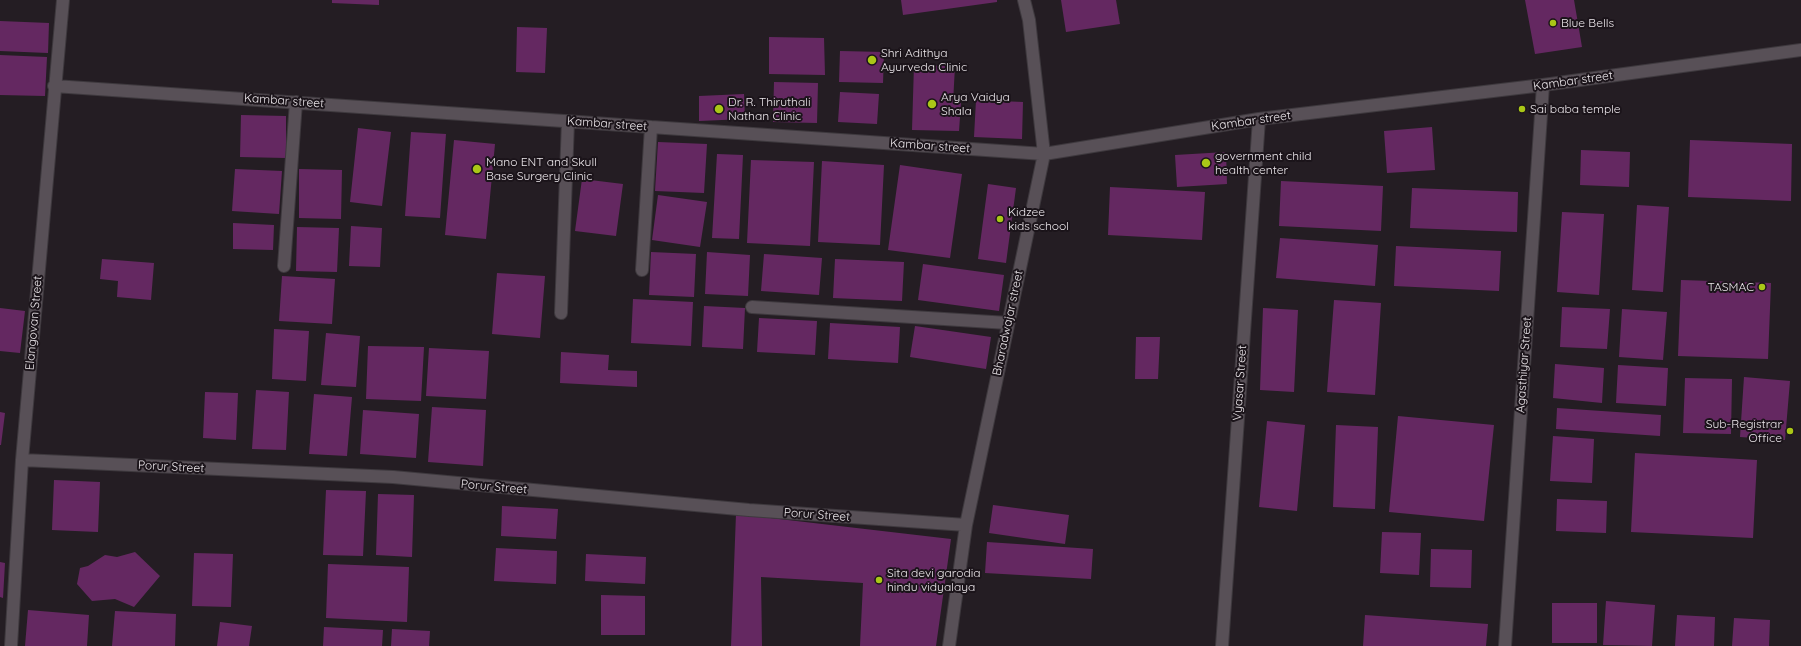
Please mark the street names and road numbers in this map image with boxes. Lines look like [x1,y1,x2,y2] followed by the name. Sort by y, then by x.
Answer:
[1532,68,1614,94] street label: Kambar street
[243,91,325,111] street label: Kambar street
[1210,108,1292,134] street label: Kambar street
[566,114,648,134] street label: Kambar street
[889,136,971,156] street label: Kambar street
[990,269,1026,377] street label: Bharadwajar street
[23,275,45,371] street label: Elangovan Street
[1513,316,1535,414] street label: Agasthiyar Street
[1230,345,1250,421] street label: Vyasar Street
[137,458,205,476] street label: Porur Street
[460,477,528,497] street label: Porur Street
[783,506,851,524] street label: Porur Street

